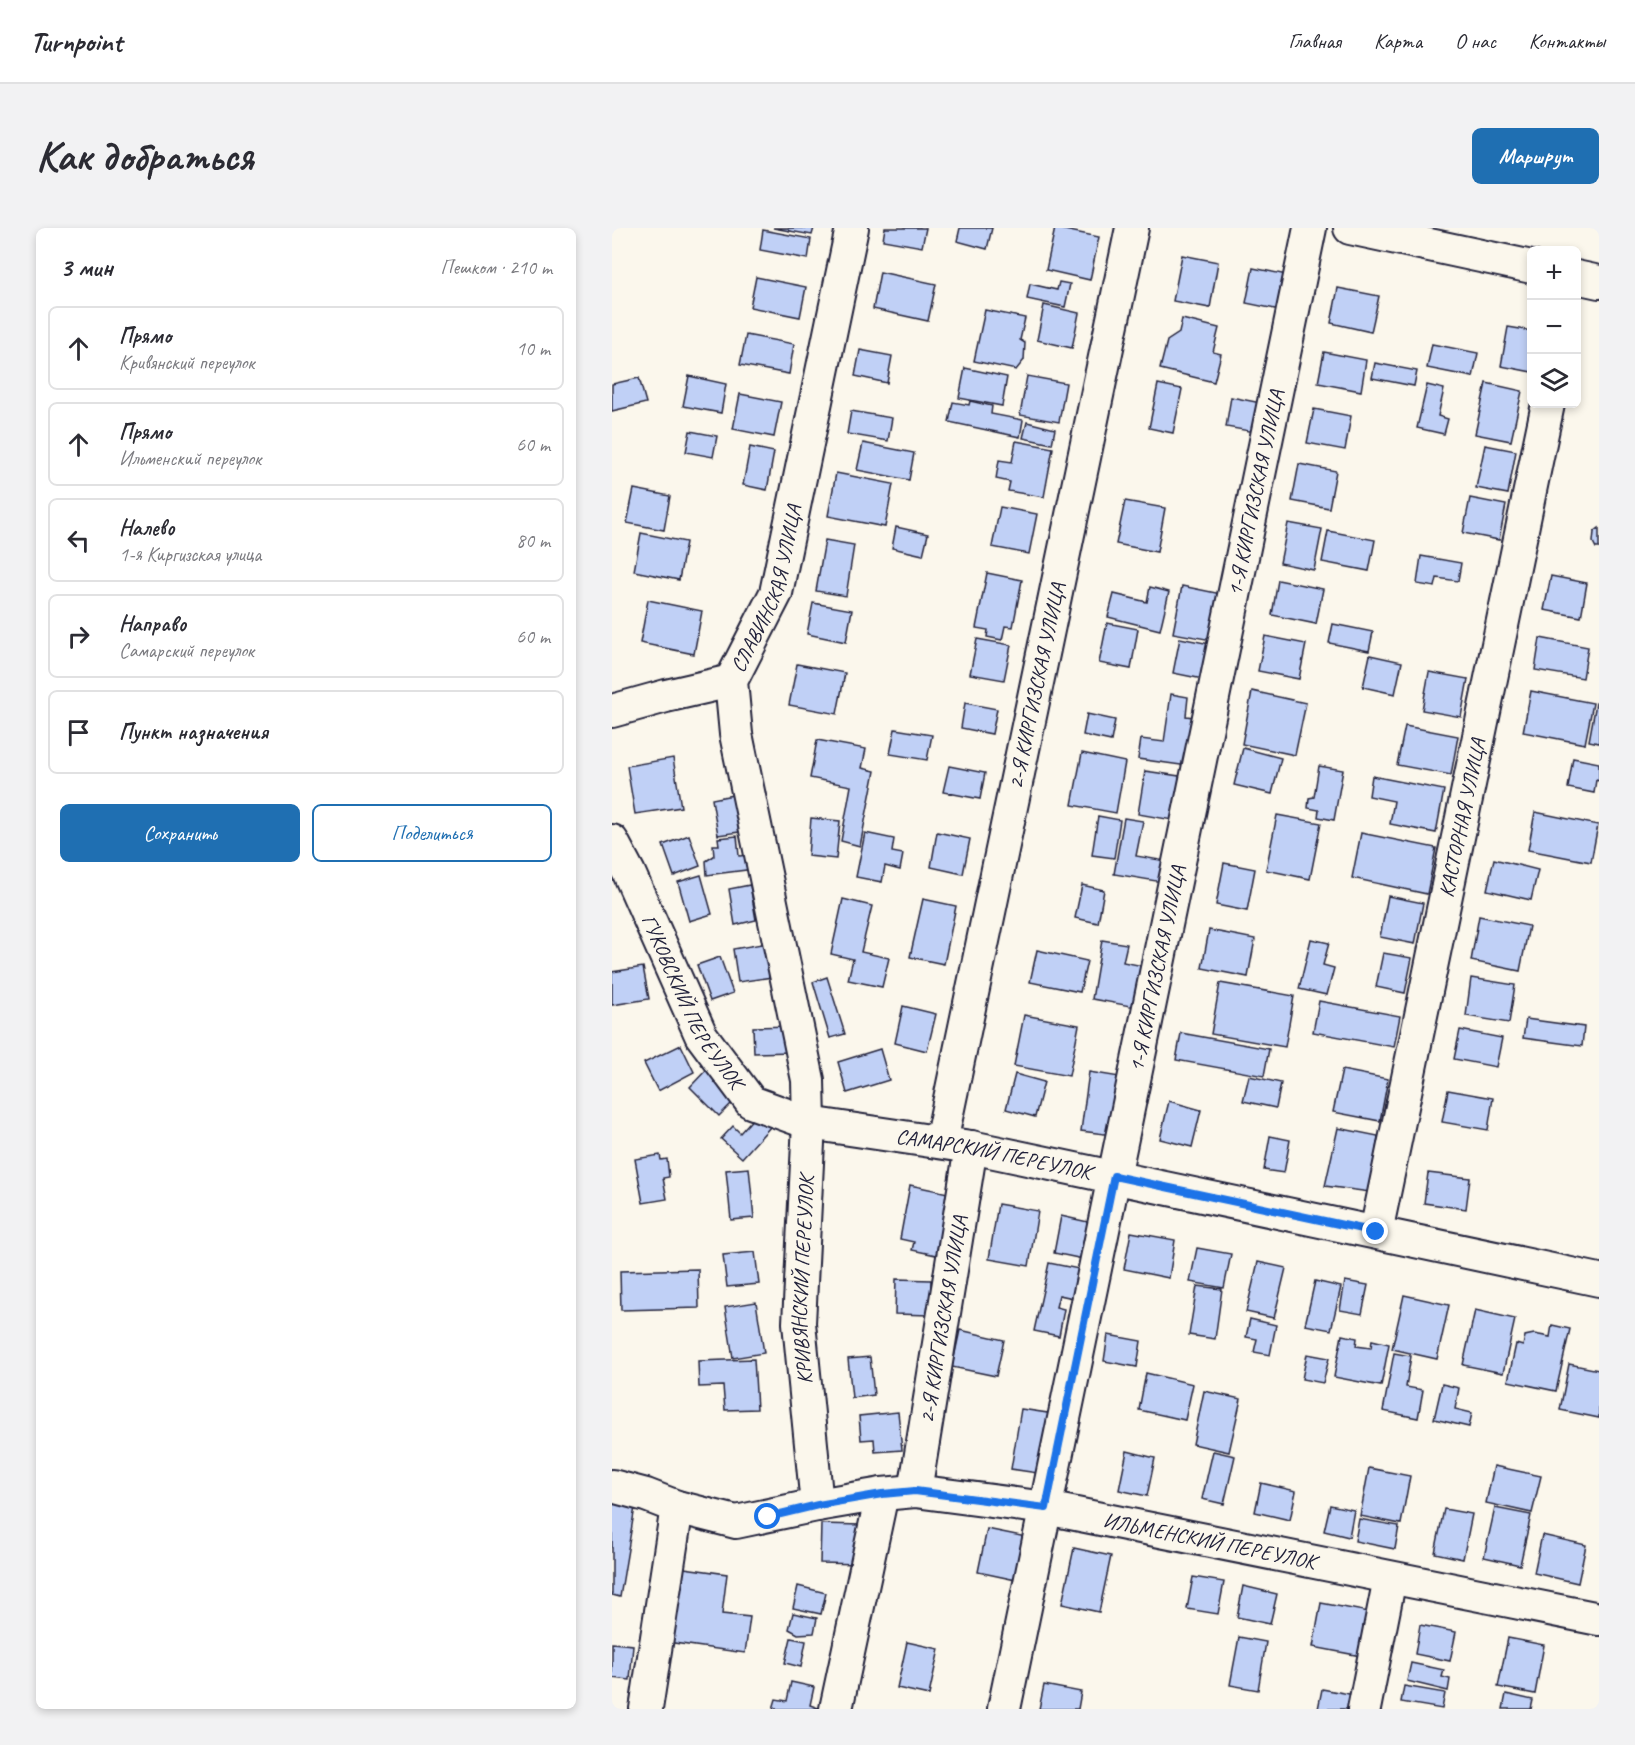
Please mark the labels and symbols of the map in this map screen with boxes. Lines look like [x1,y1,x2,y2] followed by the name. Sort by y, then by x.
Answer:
[1221,387,1289,598] street label: 1-Я КИРГИЗСКАЯ УЛИЦА
[725,501,807,676] street label: СЛАВИНСКАЯ УЛИЦА
[1002,580,1071,791] street label: 2-Я КИРГИЗСКАЯ УЛИЦА
[1433,735,1491,899] street label: КАСТОРНАЯ УЛИЦА
[1123,863,1191,1074] street label: 1-Я КИРГИЗСКАЯ УЛИЦА
[636,910,752,1097] street label: ГУКОВСКИЙ ПЕРЕУЛОК
[894,1123,1098,1186] street label: САМАРСКИЙ ПЕРЕУЛОК
[785,1170,820,1385] street label: КРИВЯНСКИЙ ПЕРЕУЛОК
[913,1213,973,1425] street label: 2-Я КИРГИЗСКАЯ УЛИЦА
[1362,1218,1388,1244] route end
[754,1503,780,1529] route start
[1101,1507,1322,1576] street label: ИЛЬМЕНСКИЙ ПЕРЕУЛОК

